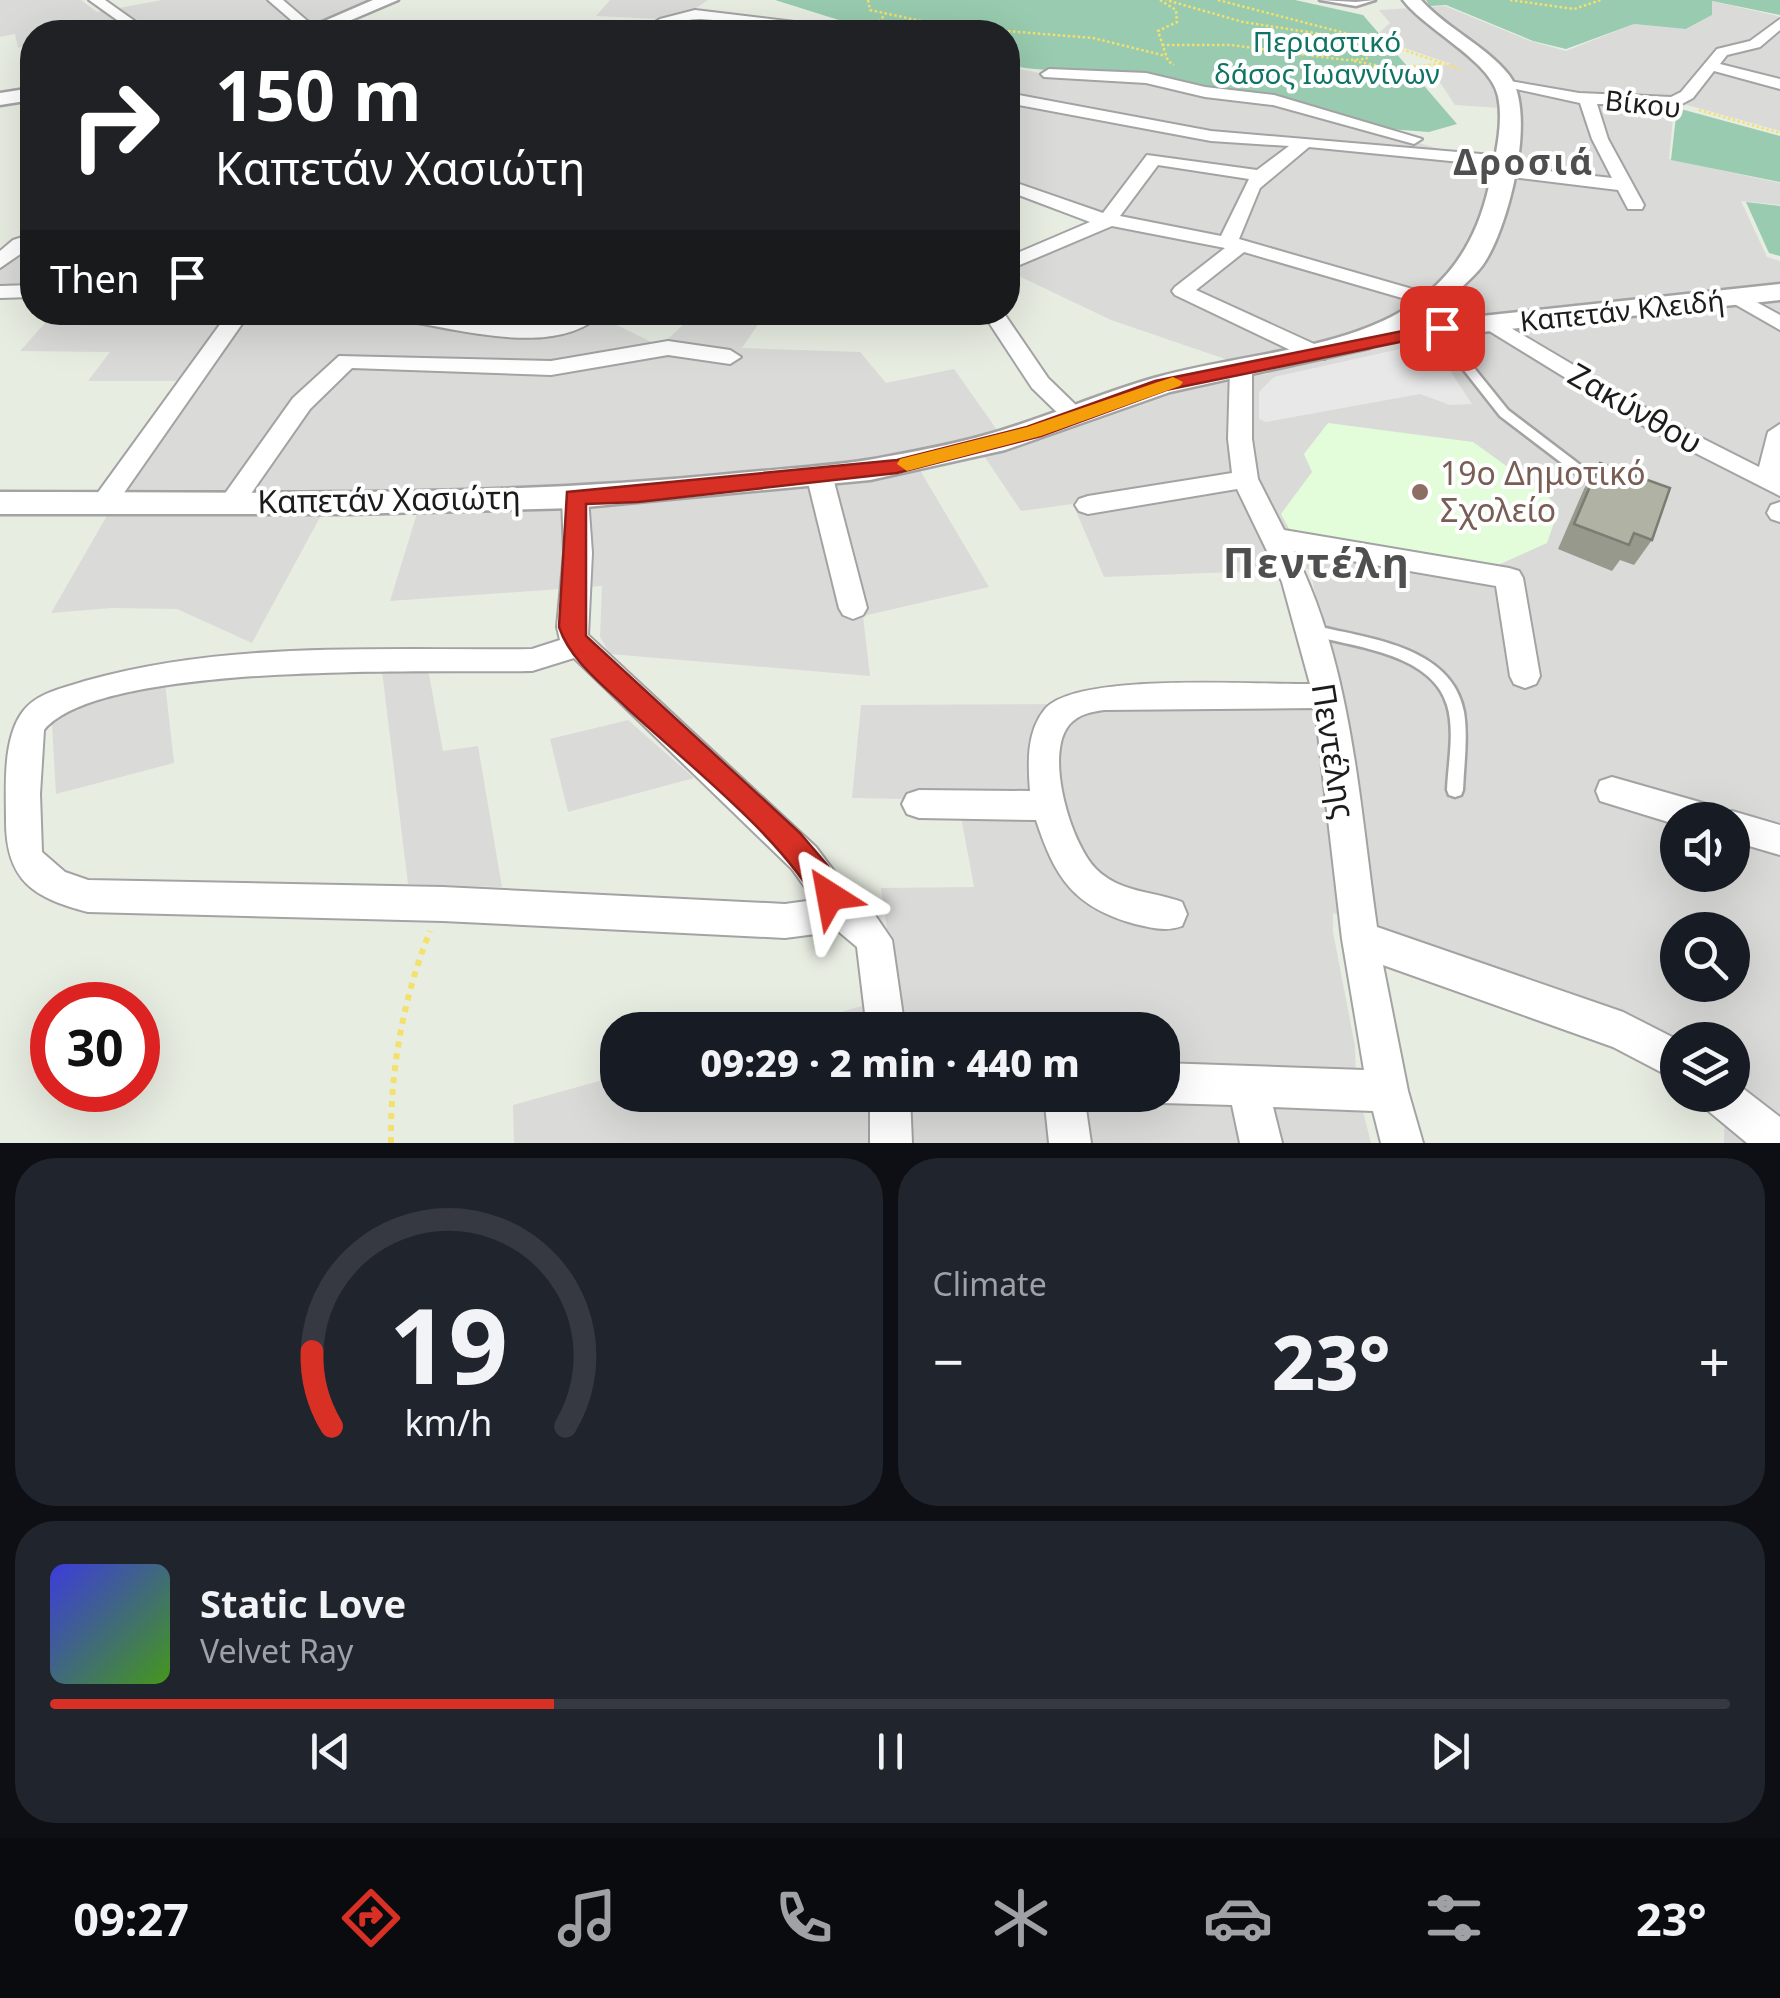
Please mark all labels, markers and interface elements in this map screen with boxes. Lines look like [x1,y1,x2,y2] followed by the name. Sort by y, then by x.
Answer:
[1214,22,1440,92] park label: Περιαστικό δάσος Ιωαννίνων
[215,46,422,142] text: 150 m
[50,60,180,190] icon: right
[1603,80,1683,126] street label: Βίκου
[215,137,585,198] text: Καπετάν Χασιώτη
[1453,138,1595,185] district label: Δροσιά
[160,250,215,305] icon: arrive
[50,252,140,304] text: Then
[1518,280,1726,340] street label: Καπετάν Κλειδή
[1400,286,1485,371] pin
[1415,301,1470,356] icon: arrive
[1561,352,1711,463] street label: Ζακύνθου
[1440,451,1646,531] place label: 19ο Δημοτικό Σχολείο
[257,475,521,522] street label: Καπετάν Χασιώτη
[1409,481,1431,503] marker: 19ο Δημοτικό Σχολείο
[1223,533,1411,590] district label: Πεντέλη
[1303,680,1366,822] street label: Πεντέλης
[1660,802,1750,1112] map controls
[1660,802,1750,892] button: sound
[778,844,882,948] position arrow
[1660,912,1750,1002] button: search
[30,982,160,1112] speed limit sign: 30
[1660,1022,1750,1112] button: layers
[700,1036,1080,1088] text: 09:29 · 2 min · 440 m
[933,1262,1047,1305] text: Climate
[389,1273,508,1414] text: 19
[1272,1310,1390,1412] text: 23°
[933,1323,964,1398] text: −
[1699,1323,1730,1398] text: +
[405,1398,493,1446] text: km/h
[200,1577,406,1629] text: Static Love
[200,1629,353,1672] text: Velvet Ray
[303,1724,358,1779] icon: previous
[863,1724,918,1779] icon: pause
[1423,1724,1478,1779] icon: next
[336,1883,406,1953] icon: directions
[552,1883,622,1953] icon: music
[769,1883,839,1953] icon: phone
[986,1883,1056,1953] icon: climate
[1203,1883,1273,1953] icon: car
[1419,1883,1489,1953] icon: filters
[73,1888,189,1949] text: 09:27
[1636,1888,1707,1949] text: 23°

